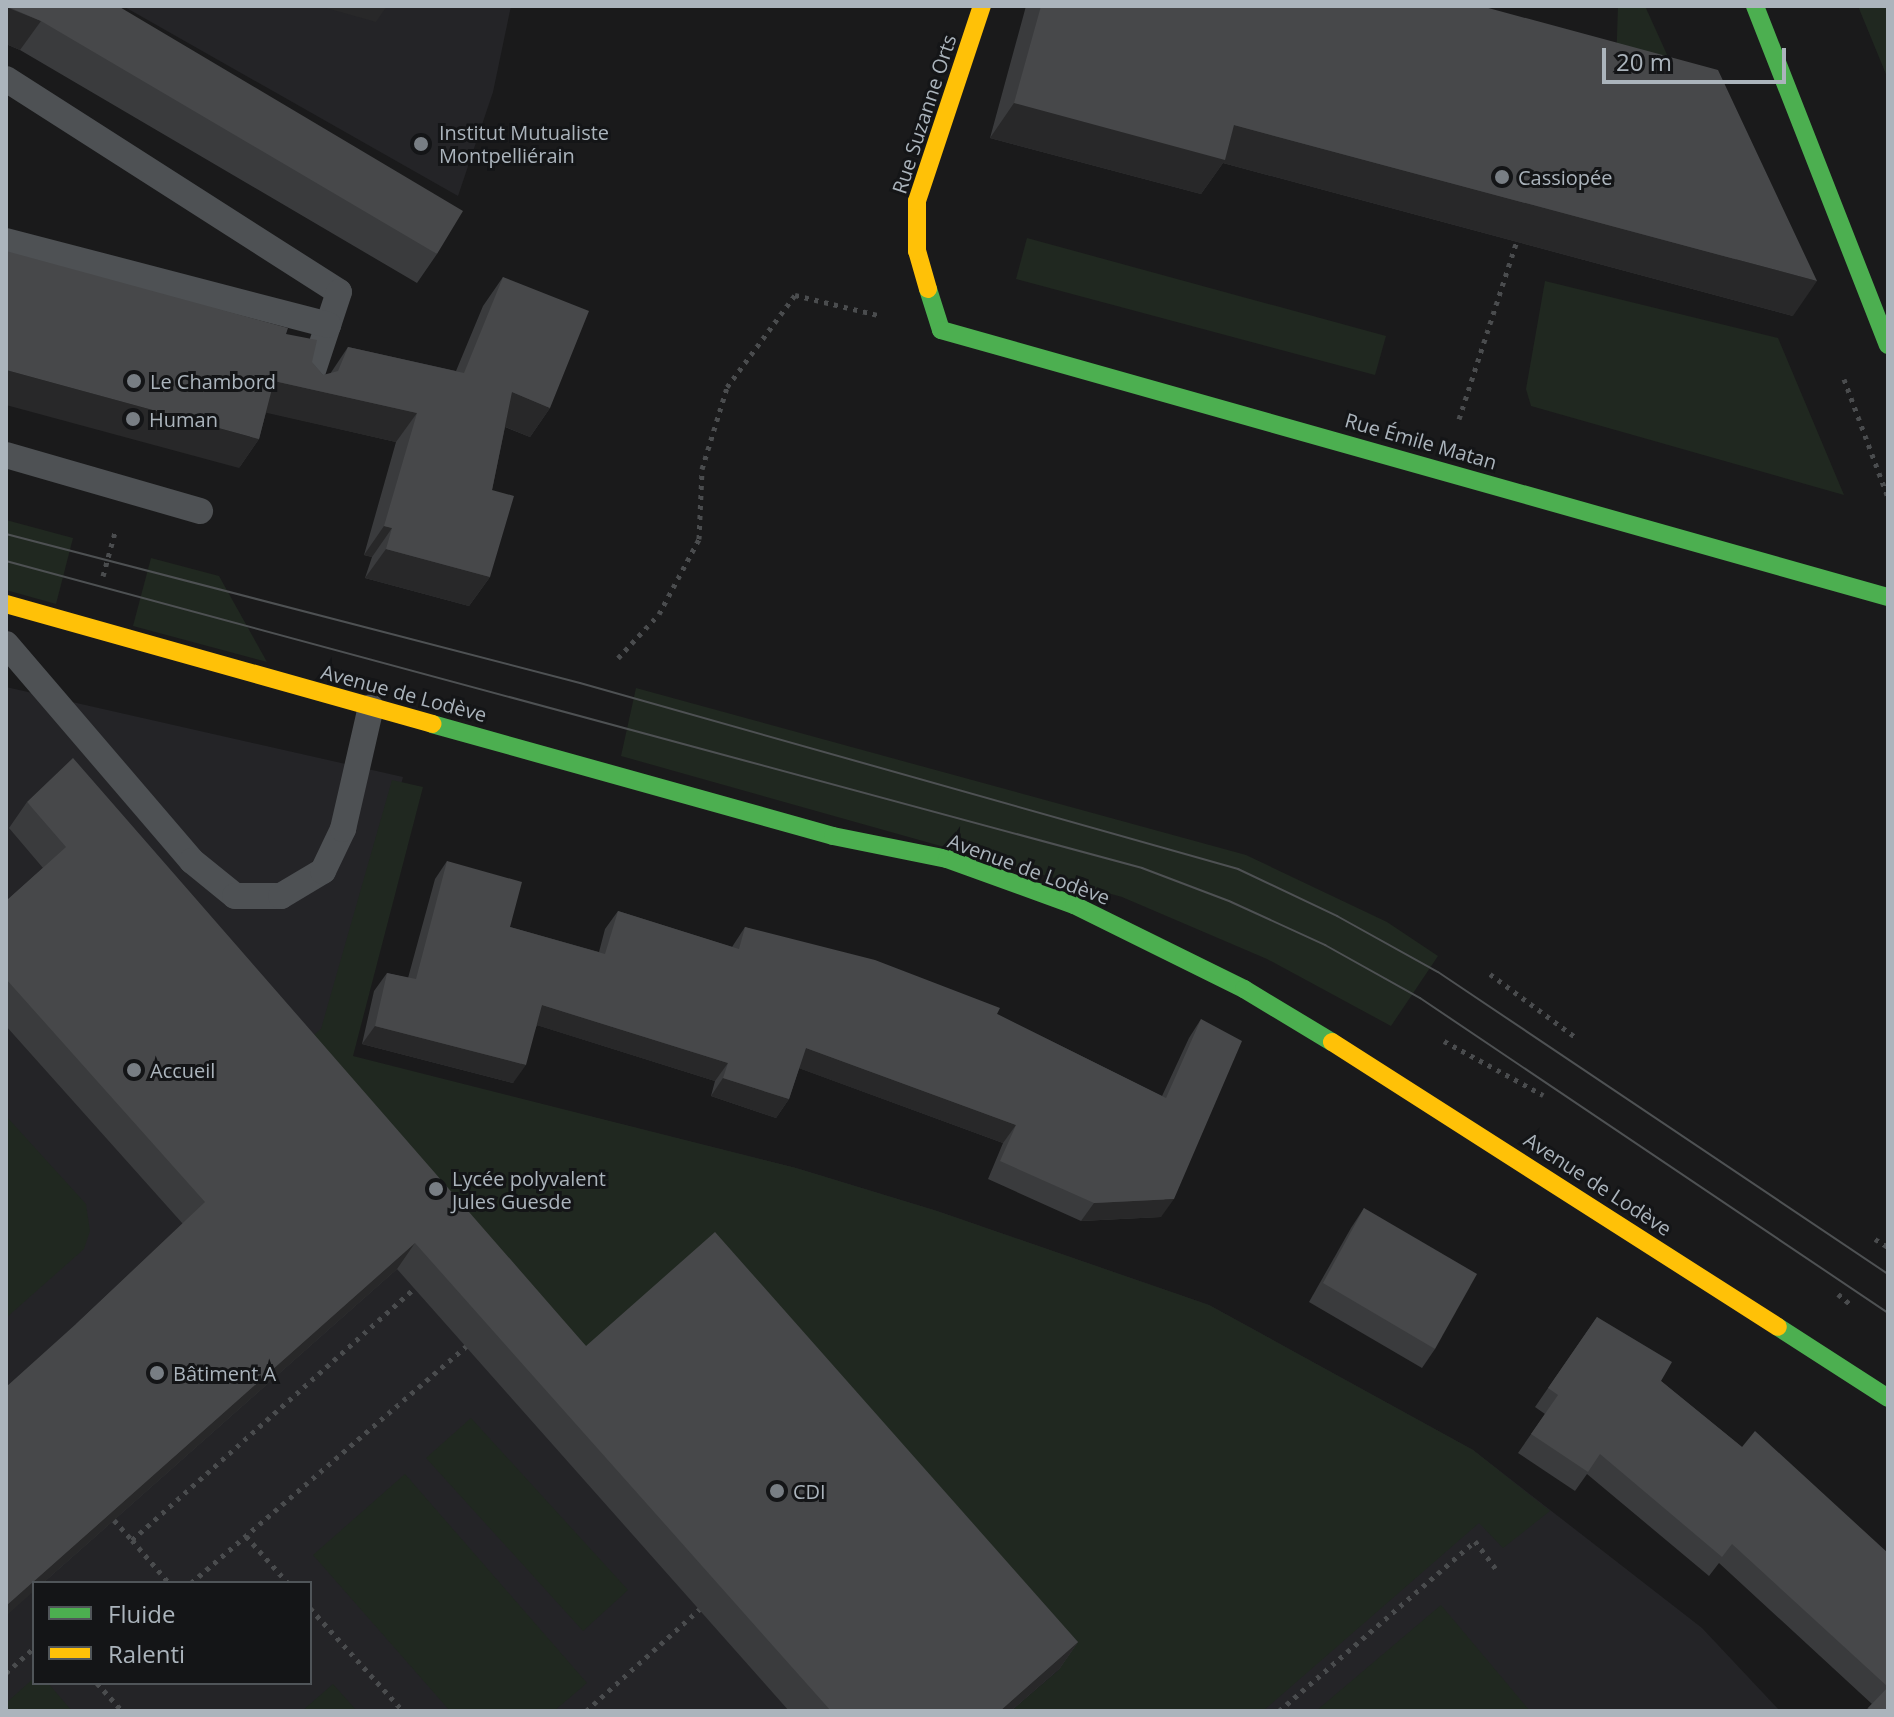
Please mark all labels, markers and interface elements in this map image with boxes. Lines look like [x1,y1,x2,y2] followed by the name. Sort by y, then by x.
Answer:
[887,31,961,197] street label: Rue Suzanne Orts
[1606,32,1790,82] scale bar
[1616,45,1672,78] text: 20 m
[439,120,609,167] place label: Institut Mutualiste Montpelliérain
[410,133,432,155] marker: Institut Mutualiste Montpelliérain
[1518,165,1613,189] place label: Cassiopée
[1493,168,1511,186] marker: Cassiopée
[150,369,276,393] place label: Le Chambord
[125,372,143,390] marker: Le Chambord
[149,407,218,431] place label: Human
[1342,408,1500,474] street label: Rue Émile Matan
[124,410,142,428] marker: Human
[318,659,490,727] street label: Avenue de Lodève
[945,829,1113,909] street label: Avenue de Lodève
[150,1058,215,1082] place label: Accueil
[125,1061,143,1079] marker: Accueil
[1520,1127,1676,1241] street label: Avenue de Lodève
[452,1166,606,1213] place label: Lycée polyvalent Jules Guesde
[427,1180,445,1198] marker: Lycée polyvalent Jules Guesde
[173,1361,276,1385] place label: Bâtiment A
[148,1364,166,1382] marker: Bâtiment A
[793,1479,826,1503] place label: CDI
[768,1482,786,1500] marker: CDI
[32,1581,312,1685] legend
[108,1597,175,1630] text: Fluide
[108,1637,185,1670] text: Ralenti

